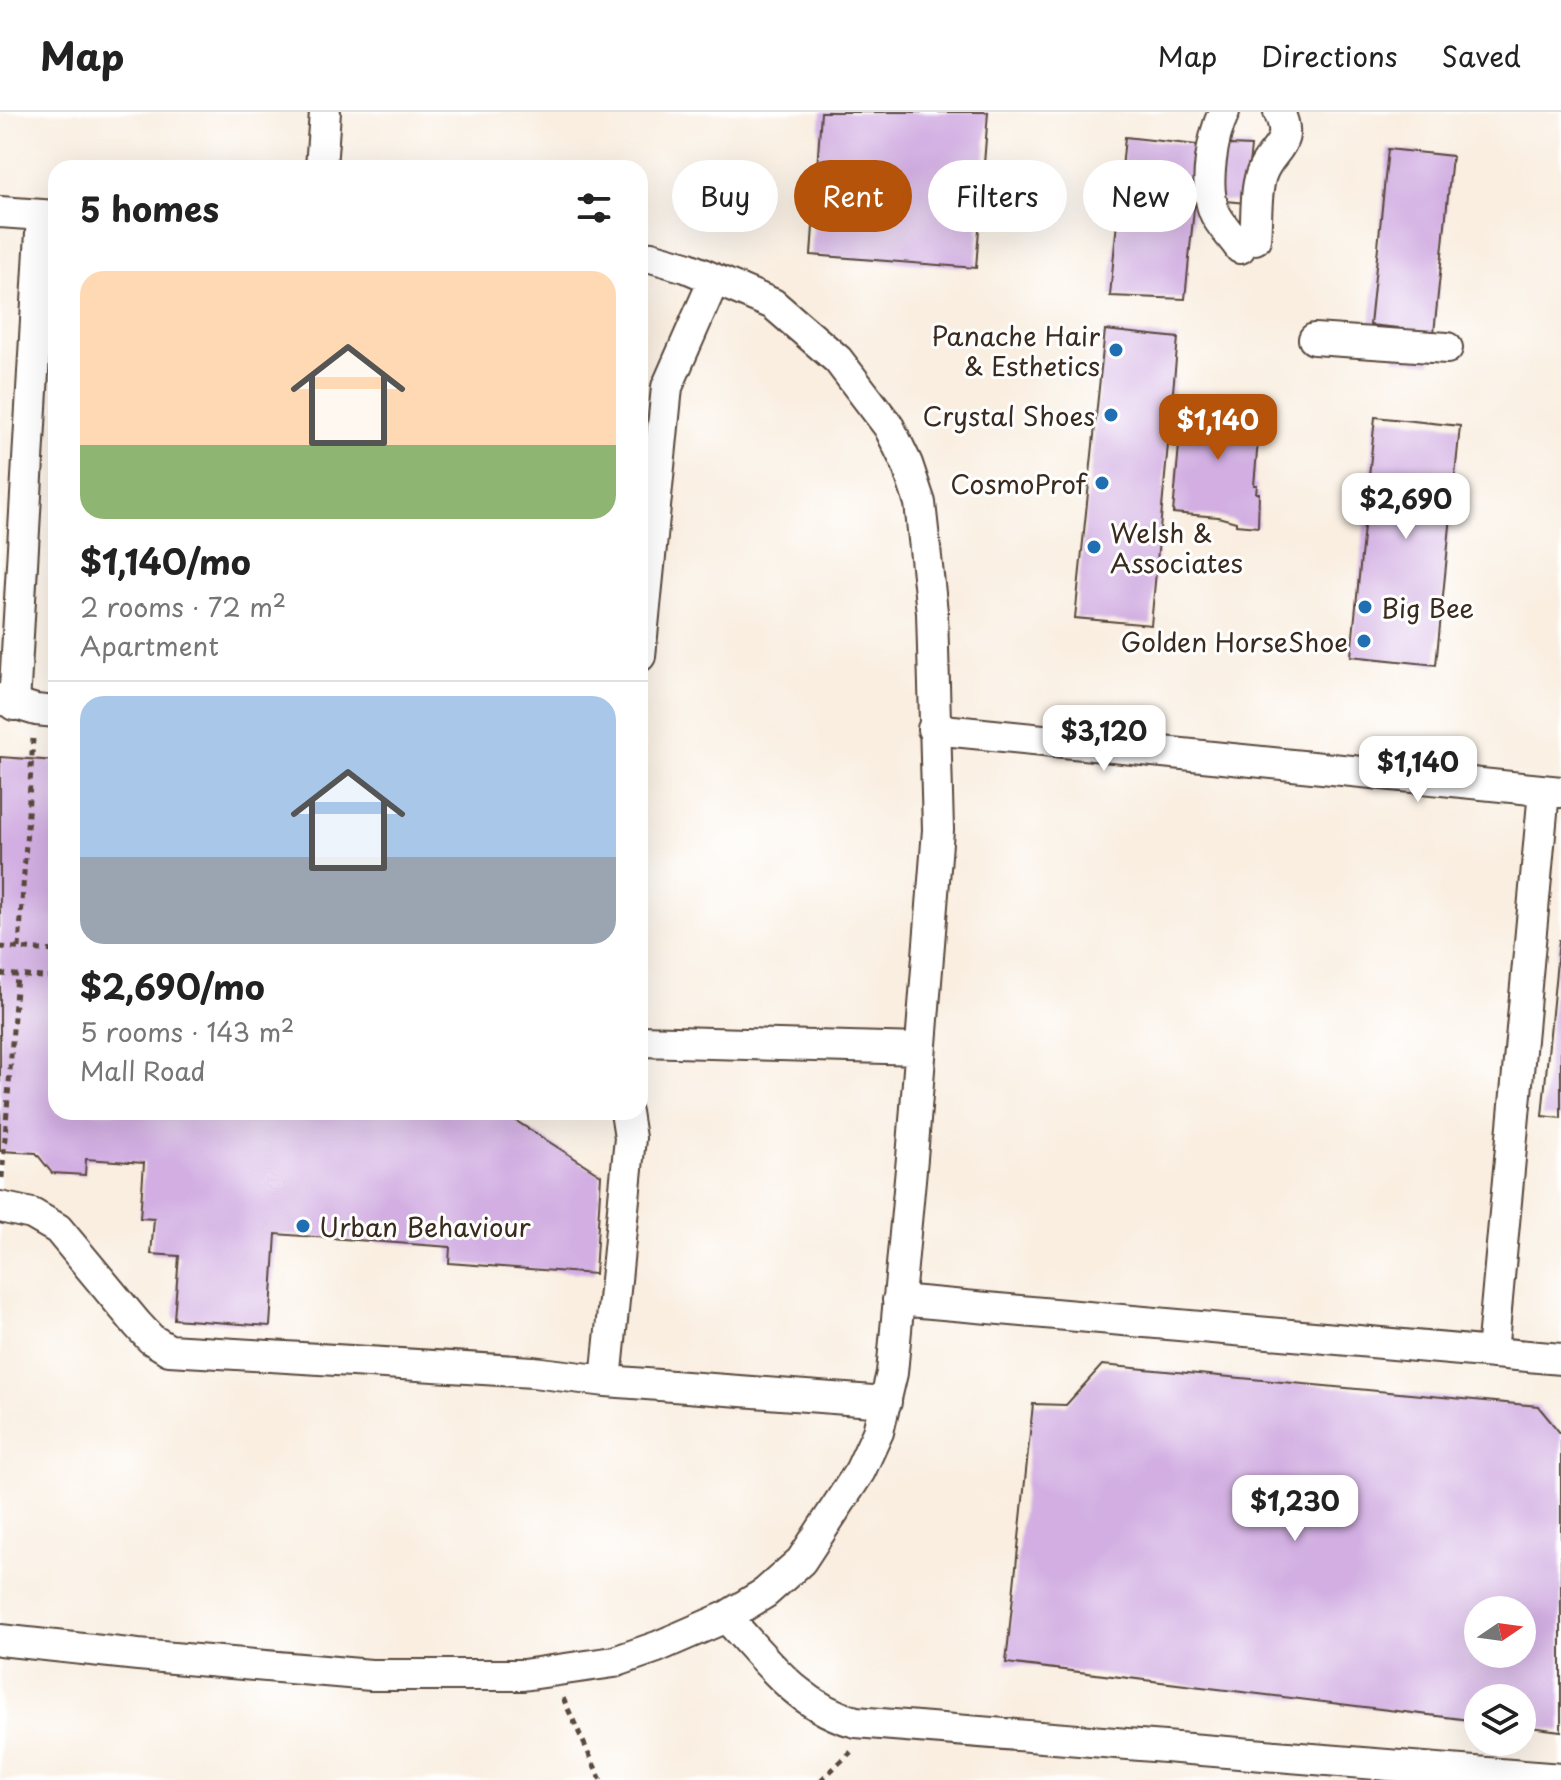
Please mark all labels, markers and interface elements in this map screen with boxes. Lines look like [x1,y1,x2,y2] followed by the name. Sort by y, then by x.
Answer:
[40,27,124,84] text: Map
[1158,34,1217,77] text: Map
[1261,34,1398,77] text: Directions
[1442,34,1521,77] text: Saved
[672,160,778,232] chip: Buy
[794,160,912,232] chip: Rent
[928,160,1067,232] chip: Filters
[1083,160,1197,232] chip: New
[80,182,219,234] text: 5 homes
[572,186,616,230] icon: filters
[931,316,1100,385] place label: Panache Hair & Esthetics
[276,323,420,467] icon: home
[1107,341,1125,359] marker: Panache Hair & Esthetics
[1153,394,1283,462] pin: $1,140
[923,396,1095,435] place label: Crystal Shoes
[1177,400,1259,439] text: $1,140
[1102,406,1120,424] marker: Crystal Shoes
[950,464,1088,503] place label: CosmoProf
[1341,473,1471,541] pin: $2,690
[1093,474,1111,492] marker: CosmoProf
[1360,479,1452,518] text: $2,690
[1110,513,1243,582] place label: Welsh & Associates
[80,535,251,587] text: $1,140/mo
[1085,538,1103,556] marker: Welsh & Associates
[80,587,286,626] text: 2 rooms · 72 m²
[1381,588,1474,627] place label: Big Bee
[1356,598,1374,616] marker: Big Bee
[1121,622,1348,661] place label: Golden HorseShoe
[80,626,219,665] text: Apartment
[1355,632,1373,650] marker: Golden HorseShoe
[1039,705,1169,773] pin: $3,120
[1061,711,1147,750] text: $3,120
[1353,736,1483,804] pin: $1,140
[1377,742,1459,781] text: $1,140
[276,748,420,892] icon: home
[80,960,265,1012] text: $2,690/mo
[80,1012,295,1051] text: 5 rooms · 143 m²
[80,1051,206,1090] text: Mall Road
[319,1207,532,1246] place label: Urban Behaviour
[294,1217,312,1235] marker: Urban Behaviour
[1230,1475,1360,1543] pin: $1,230
[1250,1481,1340,1520] text: $1,230
[1464,1596,1536,1668] north arrow
[1464,1596,1536,1756] map controls
[1464,1684,1536,1756] button: layers

